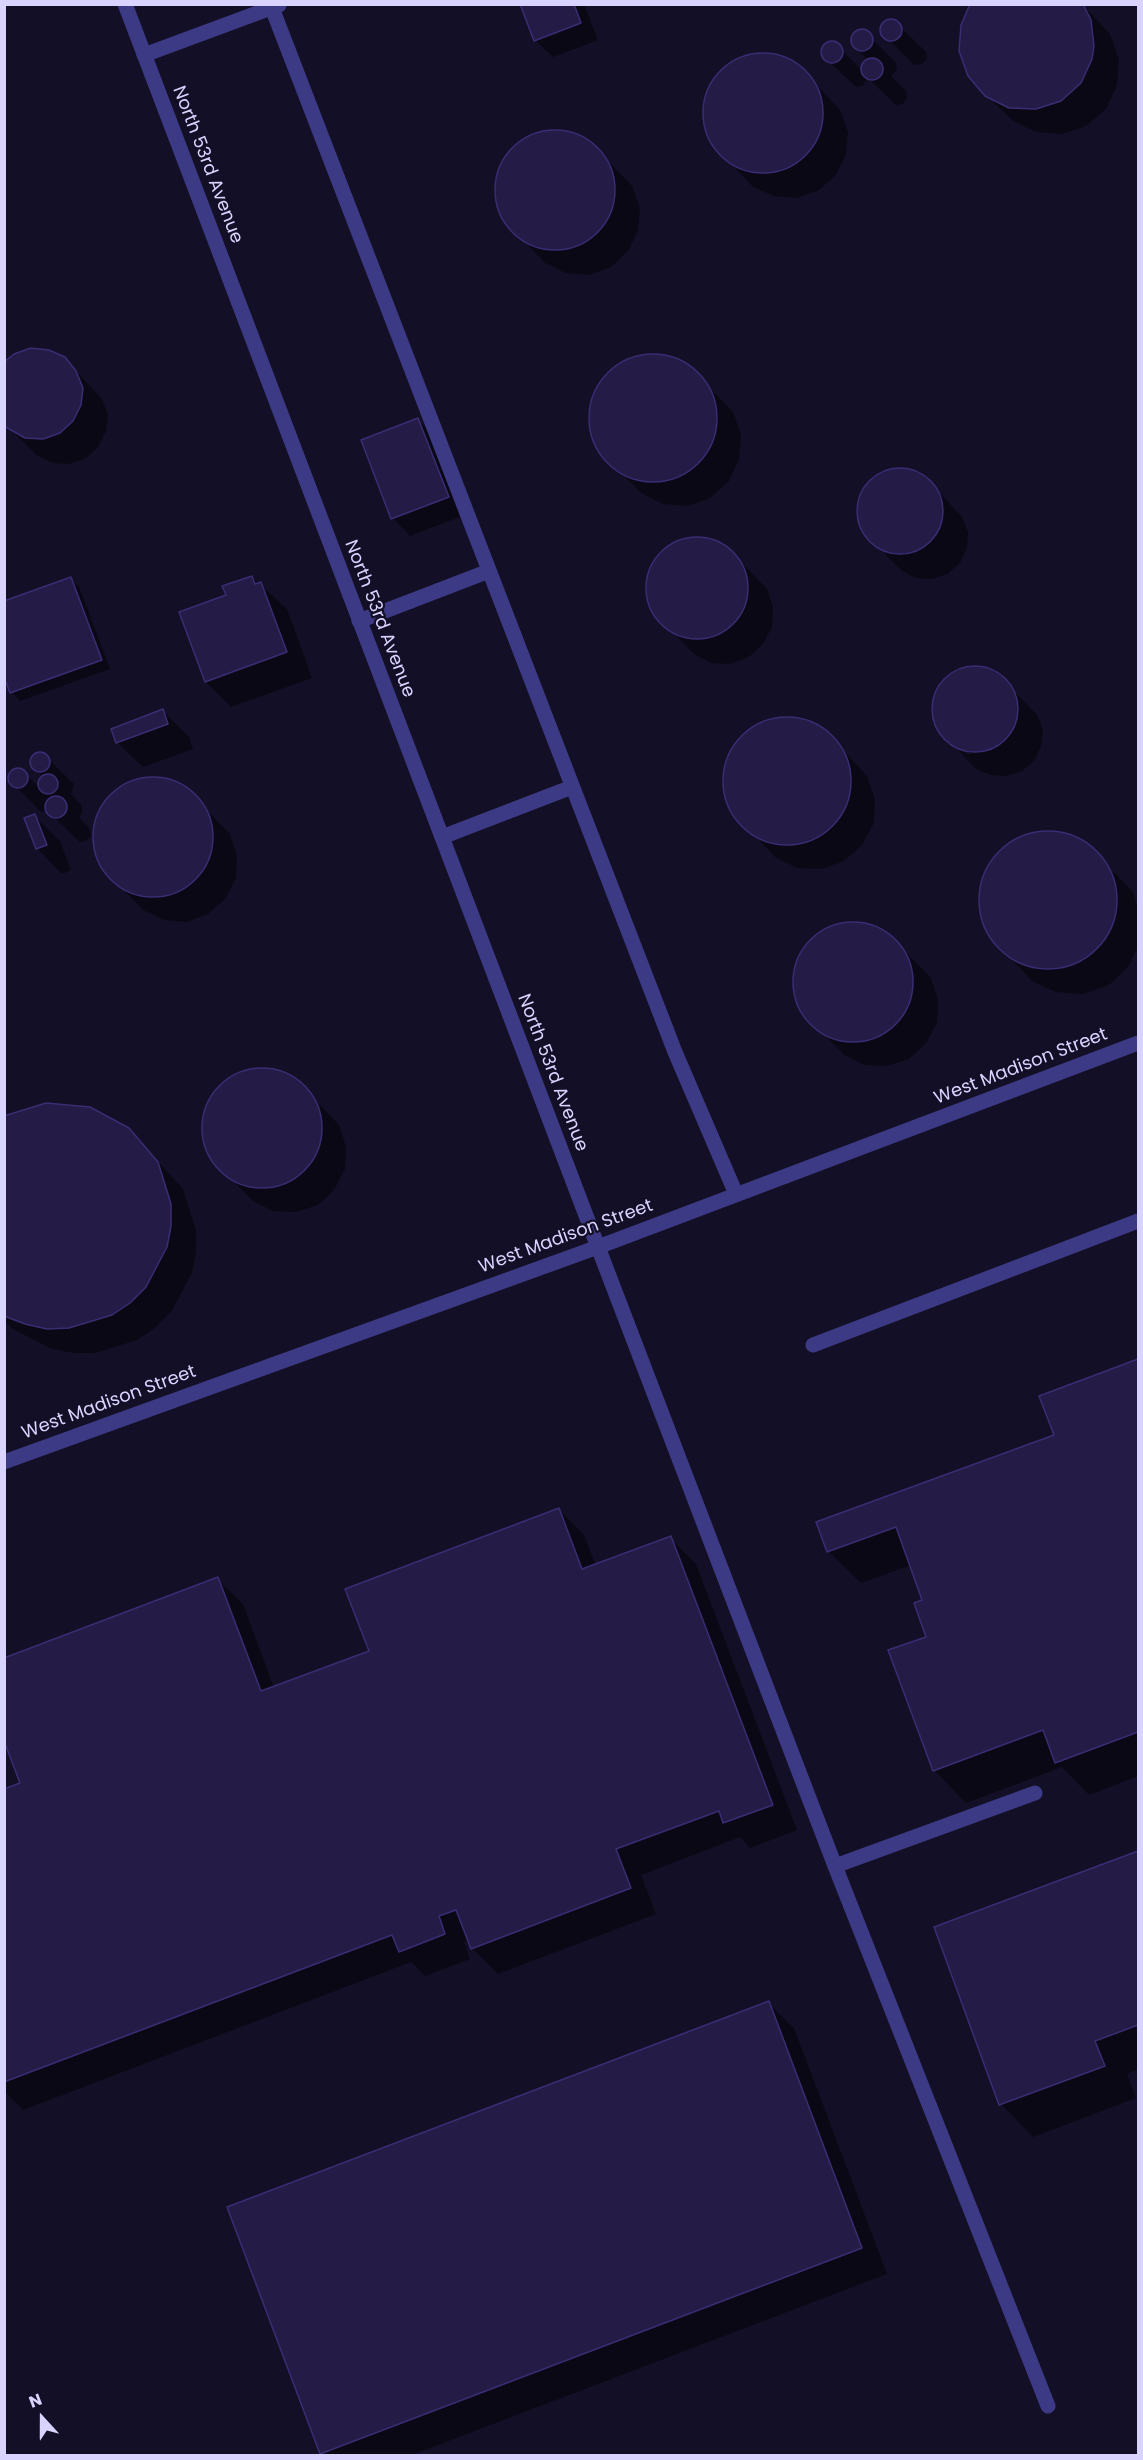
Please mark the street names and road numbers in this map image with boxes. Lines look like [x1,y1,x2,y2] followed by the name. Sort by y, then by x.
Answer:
[167,83,247,247] street label: North 53rd Avenue
[339,537,419,701] street label: North 53rd Avenue
[512,991,592,1155] street label: North 53rd Avenue
[931,1024,1111,1110] street label: West Madison Street
[476,1195,656,1279] street label: West Madison Street
[19,1361,199,1445] street label: West Madison Street

